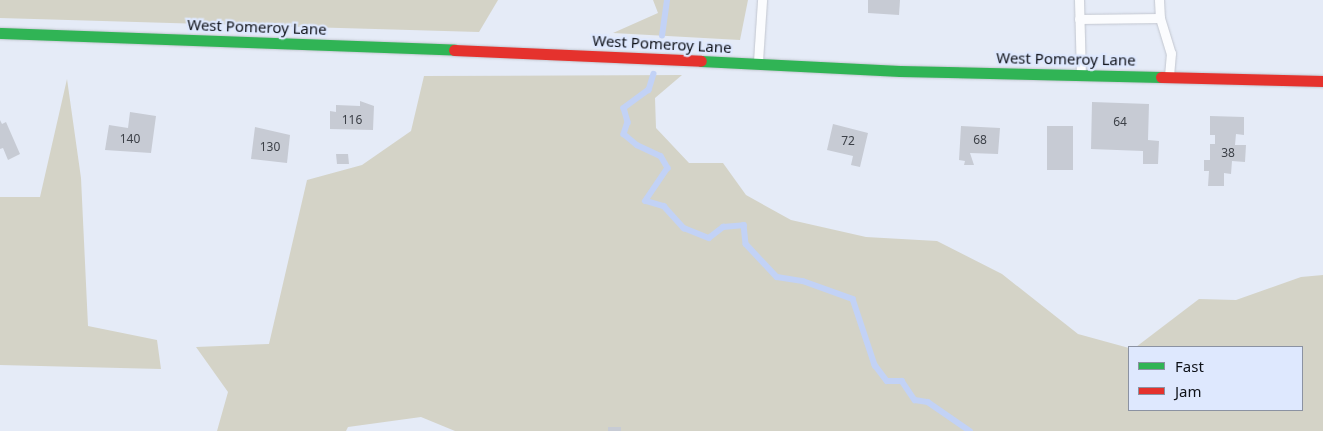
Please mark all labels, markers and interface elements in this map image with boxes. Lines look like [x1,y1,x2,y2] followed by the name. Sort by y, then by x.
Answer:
[187,16,327,38] street label: West Pomeroy Lane
[592,31,732,57] street label: West Pomeroy Lane
[996,49,1136,69] street label: West Pomeroy Lane
[342,113,362,127] house number: 116
[1113,115,1127,129] house number: 64
[120,132,140,146] house number: 140
[973,133,987,147] house number: 68
[841,134,855,148] house number: 72
[260,140,280,154] house number: 130
[1221,146,1235,160] house number: 38
[1128,346,1303,411] legend
[1175,356,1204,376] text: Fast
[1175,381,1202,401] text: Jam

